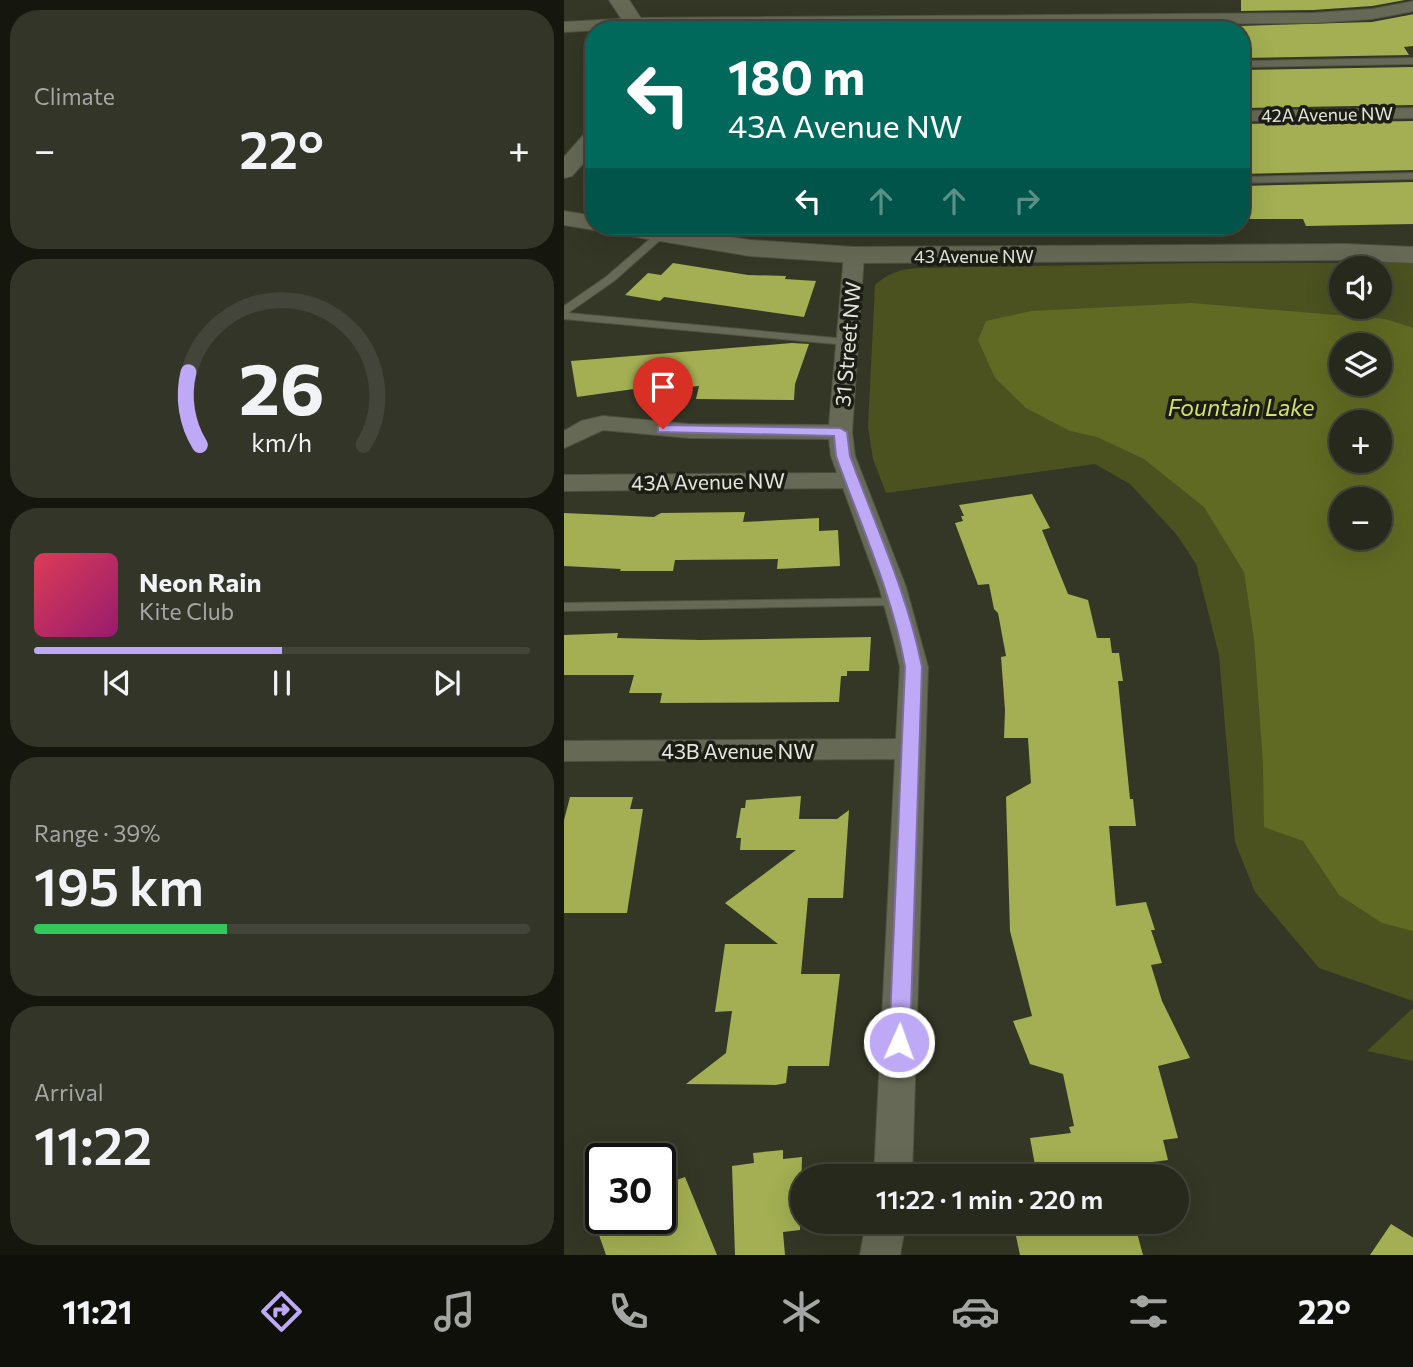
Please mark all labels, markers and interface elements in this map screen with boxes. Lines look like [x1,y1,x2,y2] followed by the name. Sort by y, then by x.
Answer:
[728,45,865,105] text: 180 m
[613,49,704,140] icon: left
[34,82,115,110] text: Climate
[1261,102,1393,126] street label: 42A Avenue NW
[728,105,963,145] text: 43A Avenue NW
[239,116,324,180] text: 22°
[34,125,56,172] text: −
[508,125,530,172] text: +
[789,182,827,220] icon: left
[862,182,900,220] icon: ahead
[935,182,973,220] icon: ahead
[1008,182,1046,220] icon: right
[914,245,1034,267] street label: 43 Avenue NW
[1329,256,1392,550] map controls
[1329,256,1392,319] button: sound
[829,280,865,408] street label: 31 Street NW
[1329,333,1392,396] button: layers
[239,341,325,430] text: 26
[633,357,693,429] pin
[644,368,682,406] icon: arrive
[1168,393,1314,421] water label: Fountain Lake
[1329,410,1392,473] button: +
[252,426,312,456] text: km/h
[631,467,785,495] street label: 43A Avenue NW
[1329,487,1392,550] button: −
[139,566,262,597] text: Neon Rain
[139,597,234,625] text: Kite Club
[98,664,136,702] icon: previous
[263,664,301,702] icon: pause
[428,664,466,702] icon: next
[661,738,815,763] street label: 43B Avenue NW
[34,819,161,847] text: Range · 39%
[34,853,204,917] text: 195 km
[862,1005,936,1079] position arrow
[34,1078,104,1106] text: Arrival
[34,1112,152,1176] text: 11:22
[585,1143,676,1234] speed limit sign: 30
[876,1183,1103,1214] text: 11:22 · 1 min · 220 m
[257,1287,306,1336] icon: directions
[430,1287,479,1336] icon: music
[604,1287,653,1336] icon: phone
[777,1287,826,1336] icon: climate
[951,1287,1000,1336] icon: car
[1124,1287,1173,1336] icon: filters
[62,1291,132,1331] text: 11:21
[1298,1291,1351,1331] text: 22°

